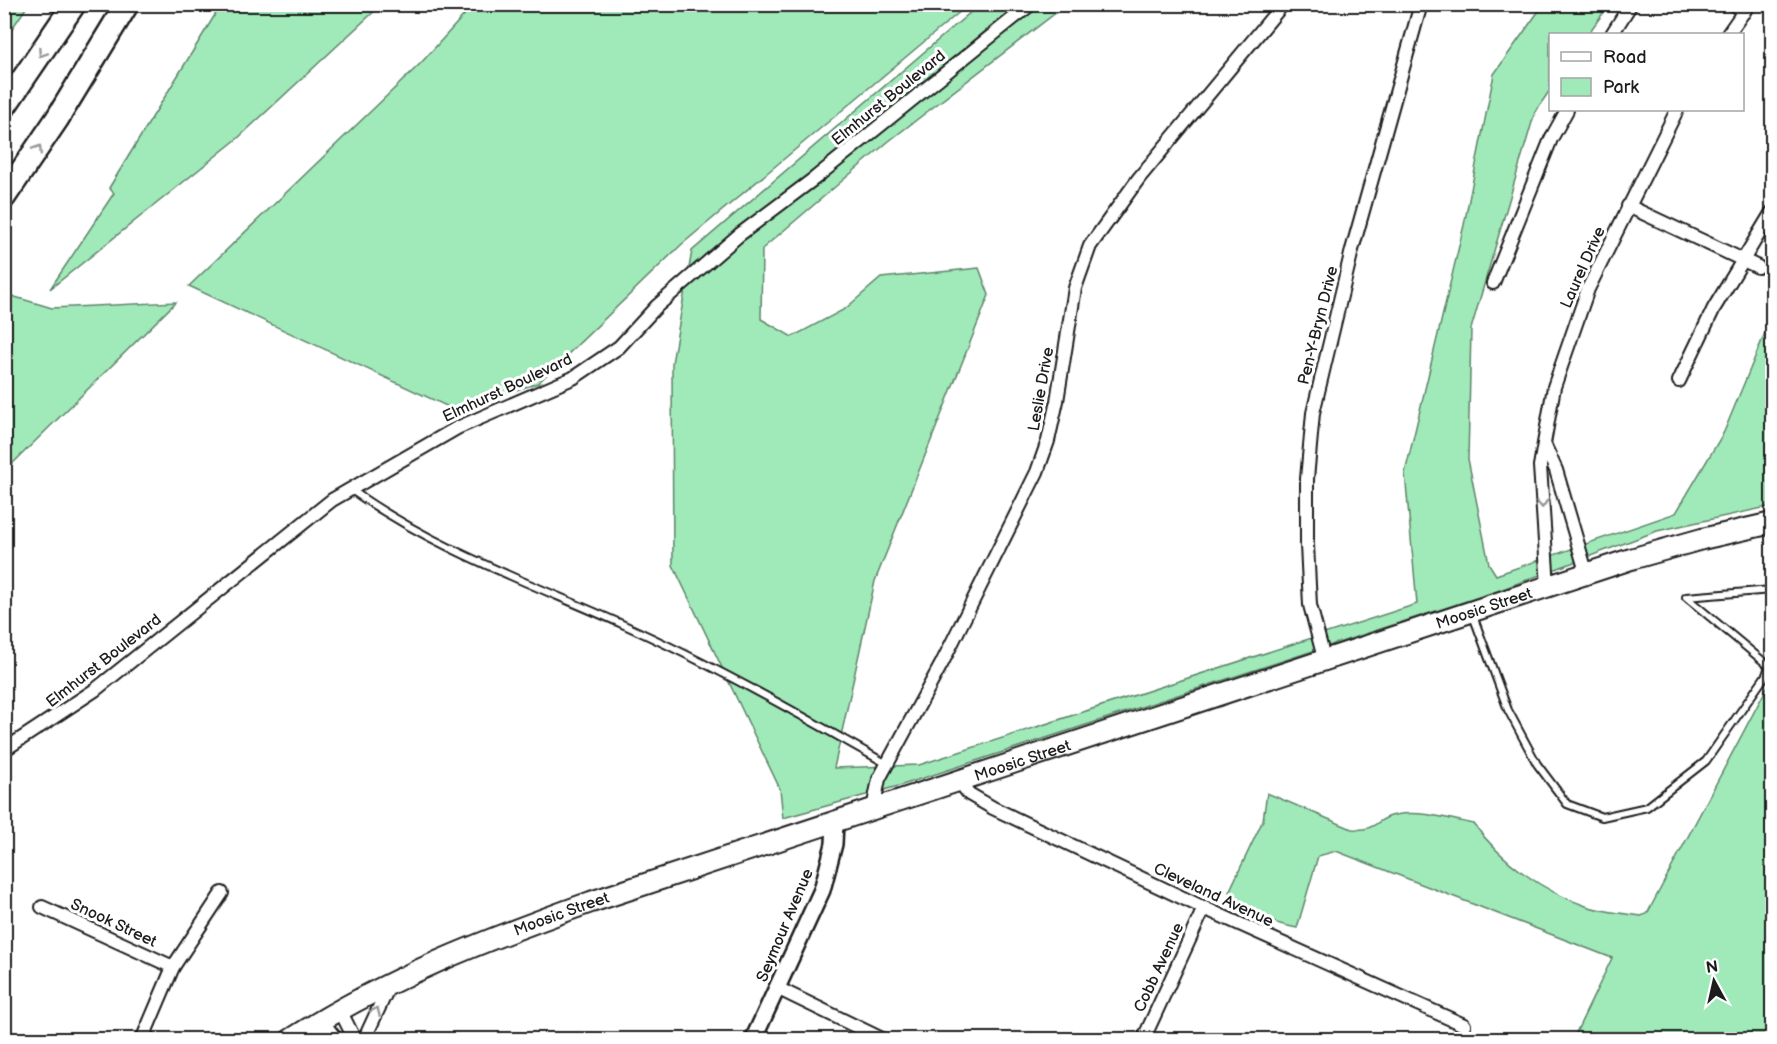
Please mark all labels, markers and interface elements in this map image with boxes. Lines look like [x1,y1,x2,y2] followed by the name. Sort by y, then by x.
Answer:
[1549,33,1744,111] legend
[828,46,950,150] street label: Elmhurst Boulevard
[38,47,49,58] one-way arrow
[1603,47,1647,68] text: Road
[1603,77,1639,98] text: Park
[30,145,42,155] one-way arrow
[1557,223,1610,311] street label: Laurel Drive
[1295,264,1343,387] street label: Pen-Y-Bryn Drive
[1025,345,1058,433] street label: Leslie Drive
[440,350,575,427] street label: Elmhurst Boulevard
[1536,500,1549,509] one-way arrow
[1434,584,1535,634] street label: Moosic Street
[43,610,165,712] street label: Elmhurst Boulevard
[972,736,1073,786] street label: Moosic Street
[1150,859,1277,932] street label: Cleveland Avenue
[753,866,818,985] street label: Seymour Avenue
[511,889,612,941] street label: Moosic Street
[67,895,159,952] street label: Snook Street
[1130,919,1189,1015] street label: Cobb Avenue
[1684,951,1744,1011] north arrow
[1705,957,1719,978] text: N
[369,1006,381,1017] one-way arrow

